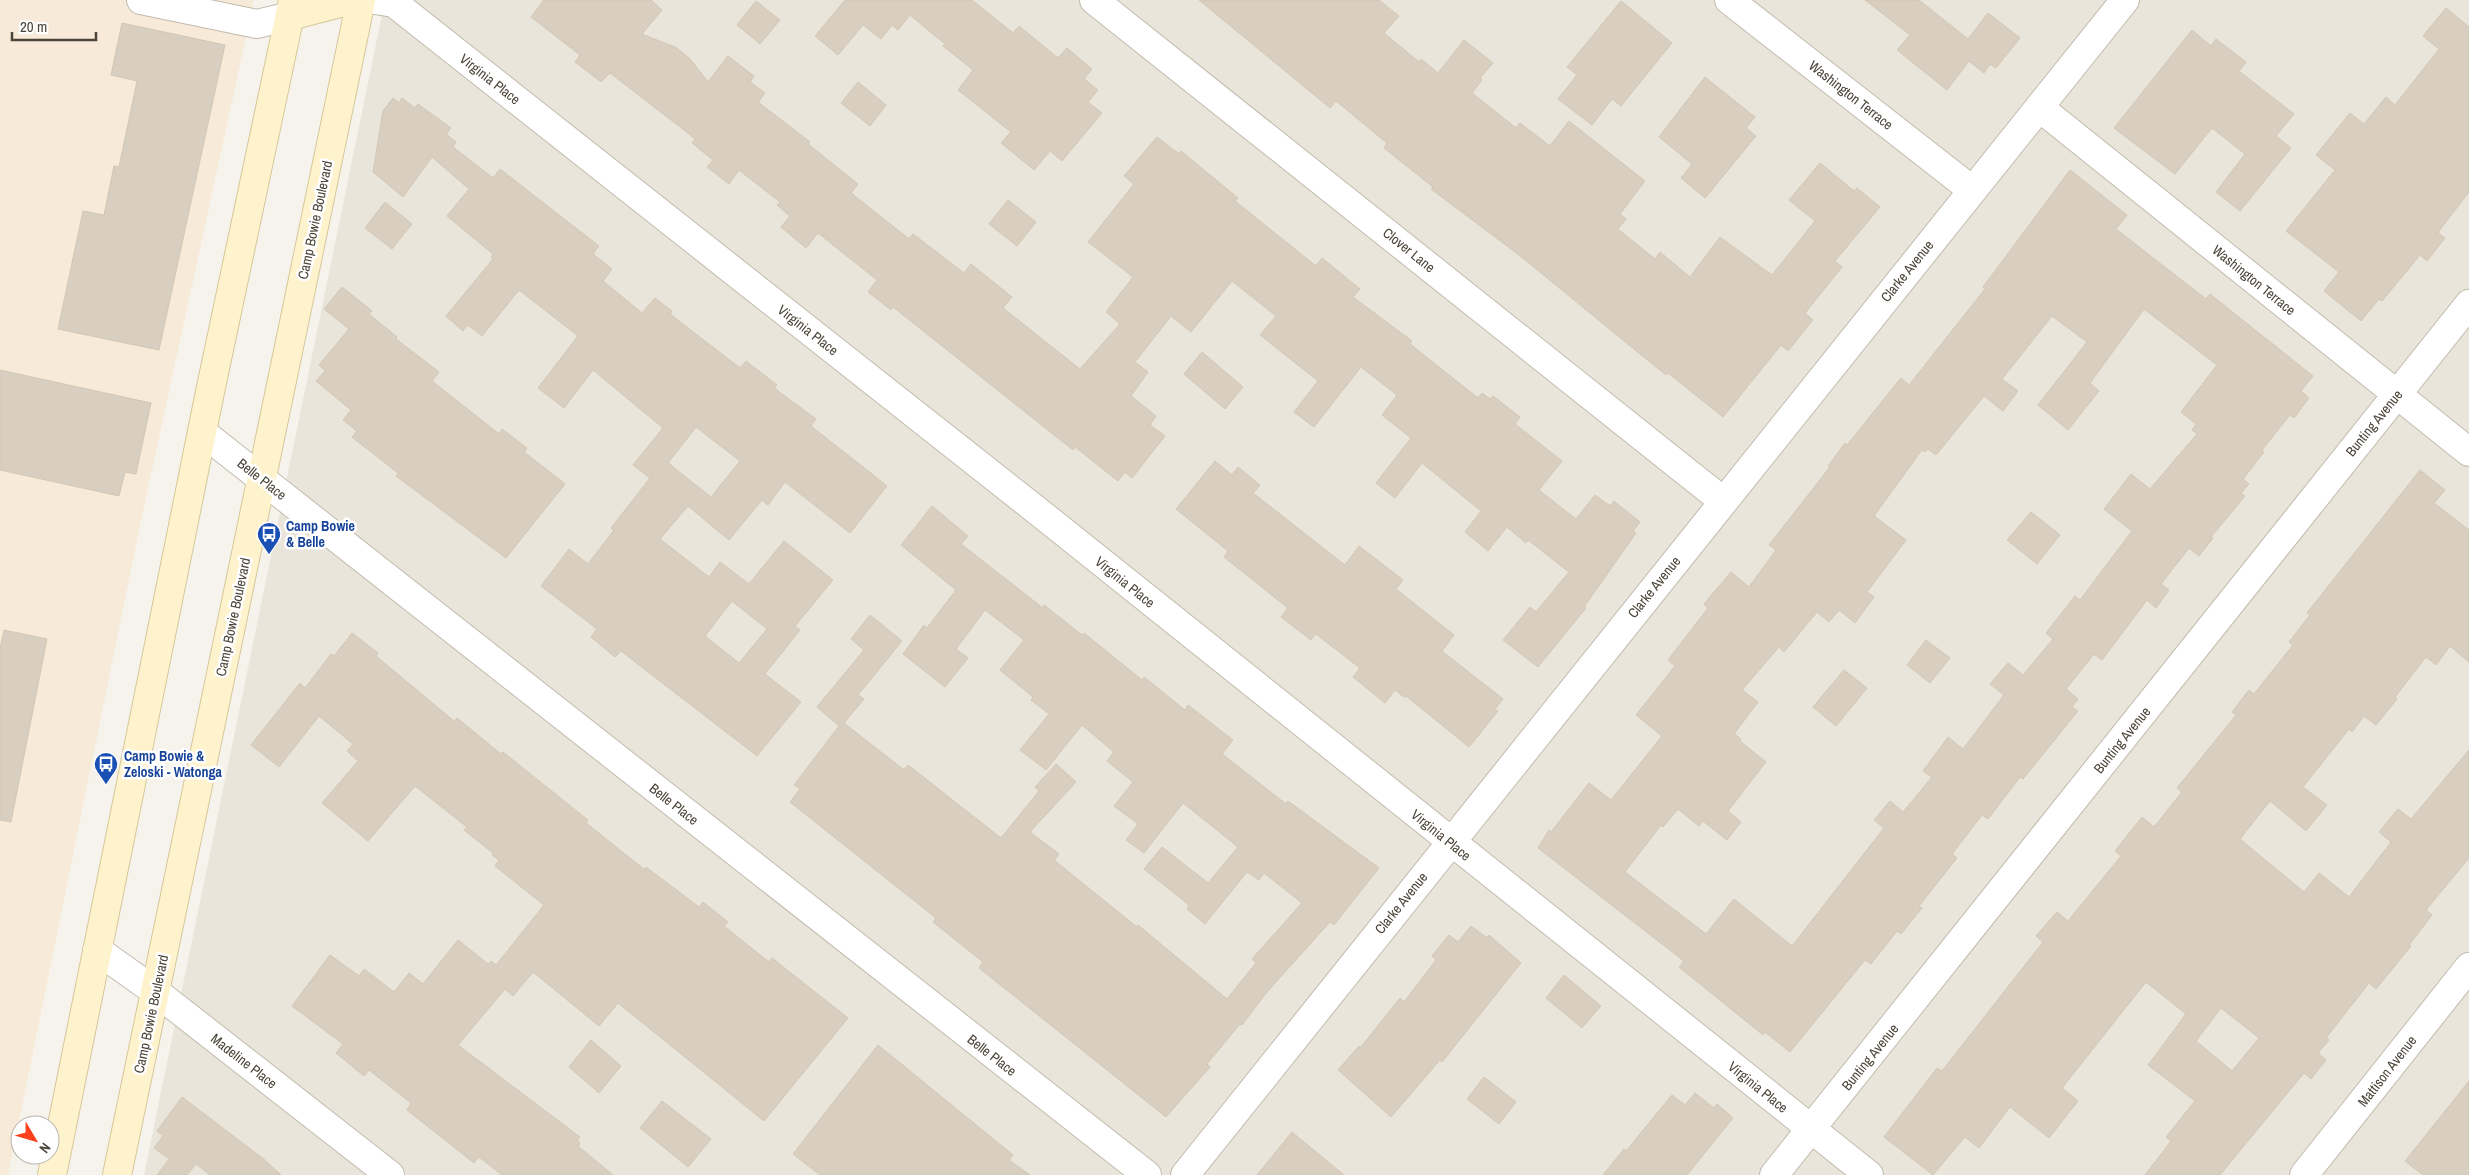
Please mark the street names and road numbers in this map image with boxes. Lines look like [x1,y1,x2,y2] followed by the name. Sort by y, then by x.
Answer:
[456,50,524,108] street label: Virginia Place
[1805,56,1897,134] street label: Washington Terrace
[294,159,336,281] street label: Camp Bowie Boulevard
[1379,224,1439,276] street label: Clover Lane
[1877,236,1937,306] street label: Clarke Avenue
[2209,241,2299,319] street label: Washington Terrace
[774,301,842,359] street label: Virginia Place
[2342,386,2406,460] street label: Bunting Avenue
[234,454,290,504] street label: Belle Place
[1091,552,1159,612] street label: Virginia Place
[1624,552,1684,622] street label: Clarke Avenue
[212,556,254,678] street label: Camp Bowie Boulevard
[2090,703,2154,777] street label: Bunting Avenue
[646,779,702,829] street label: Belle Place
[1407,805,1475,865] street label: Virginia Place
[1371,868,1431,938] street label: Clarke Avenue
[130,953,172,1075] street label: Camp Bowie Boulevard
[1838,1020,1902,1094] street label: Bunting Avenue
[207,1030,281,1092] street label: Madeline Place
[964,1030,1020,1080] street label: Belle Place
[2354,1032,2420,1110] street label: Mattison Avenue
[1724,1057,1792,1117] street label: Virginia Place

